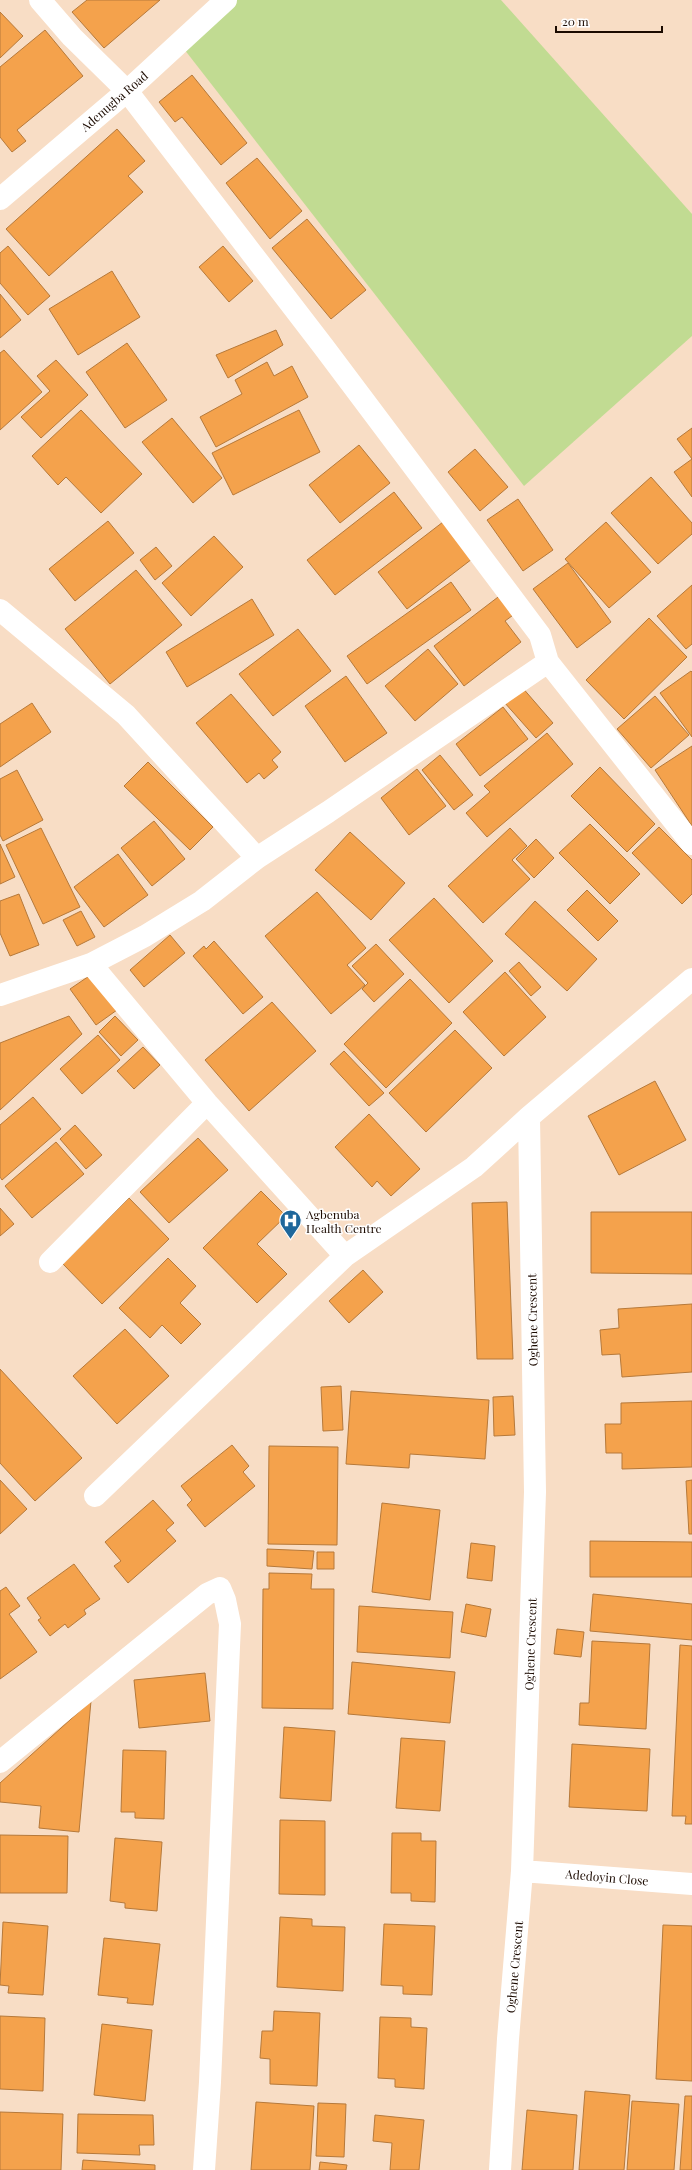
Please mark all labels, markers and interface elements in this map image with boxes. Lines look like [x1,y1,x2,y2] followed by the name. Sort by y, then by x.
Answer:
[556,8,662,34] scale bar
[562,13,589,29] text: 20 m
[76,67,151,135] street label: Adenugba Road
[305,1206,382,1236] place label: Agbenuba Health Centre
[277,1208,303,1241] hospital icon: Agbenuba Health Centre
[523,1273,541,1366] street label: Oghene Crescent
[520,1597,540,1691] street label: Oghene Crescent
[564,1865,649,1889] street label: Adedoyin Close
[502,1919,526,2014] street label: Oghene Crescent

